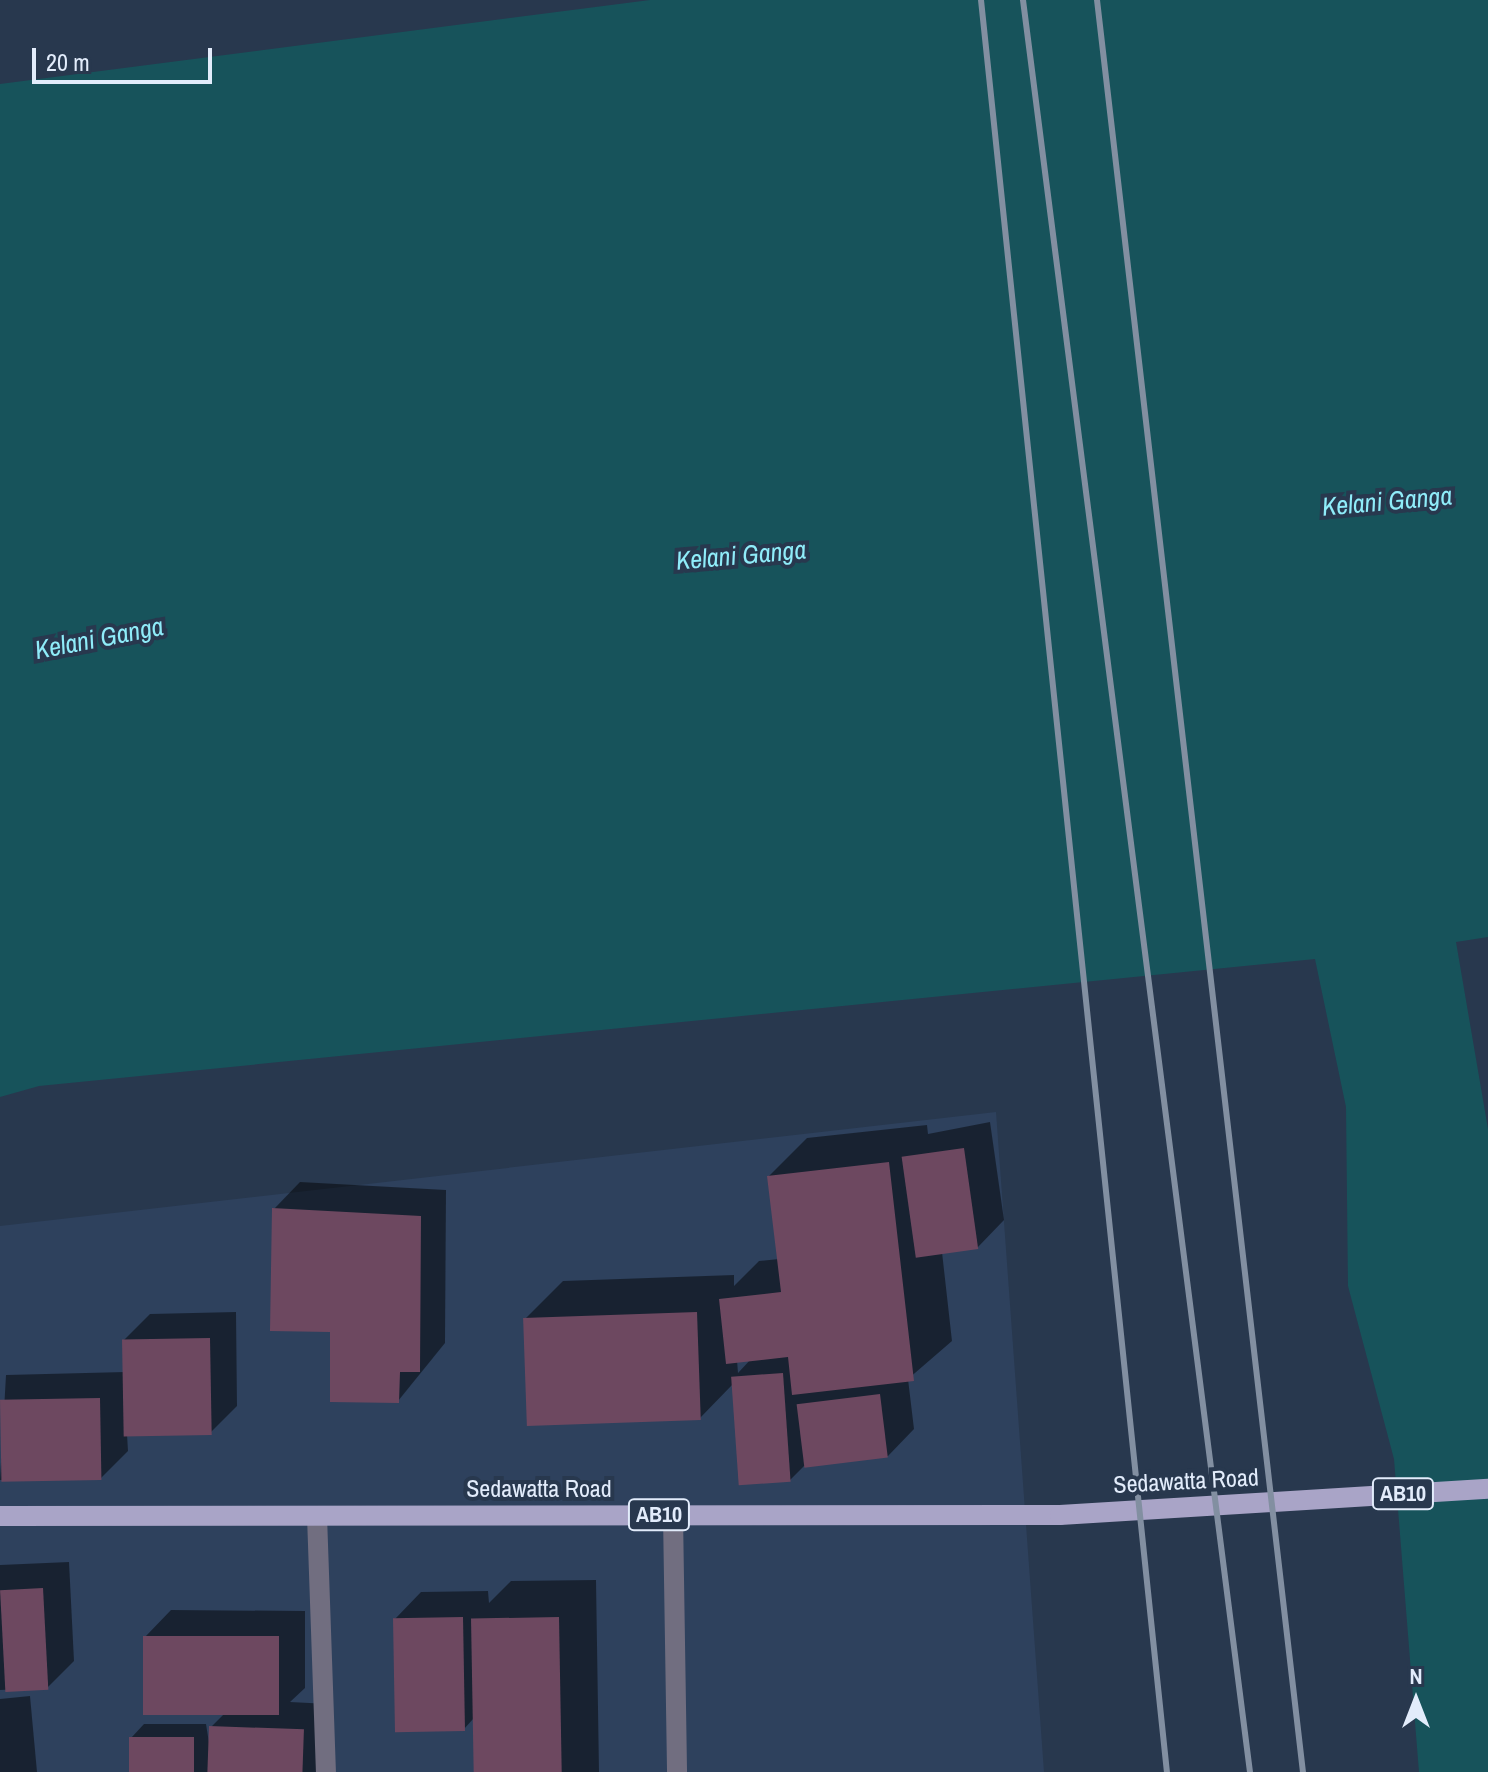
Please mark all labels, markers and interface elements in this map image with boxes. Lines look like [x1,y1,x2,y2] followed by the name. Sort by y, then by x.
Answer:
[36,32,216,82] scale bar
[46,46,90,78] text: 20 m
[1321,480,1453,522] water label: Kelani Ganga
[675,534,807,576] water label: Kelani Ganga
[32,610,166,666] water label: Kelani Ganga
[1113,1463,1259,1499] street label: Sedawatta Road
[466,1475,612,1503] street label: Sedawatta Road
[1371,1476,1435,1512] road number: AB10
[627,1497,691,1533] road number: AB10
[1376,1660,1456,1740] north arrow
[1409,1661,1423,1691] text: N

